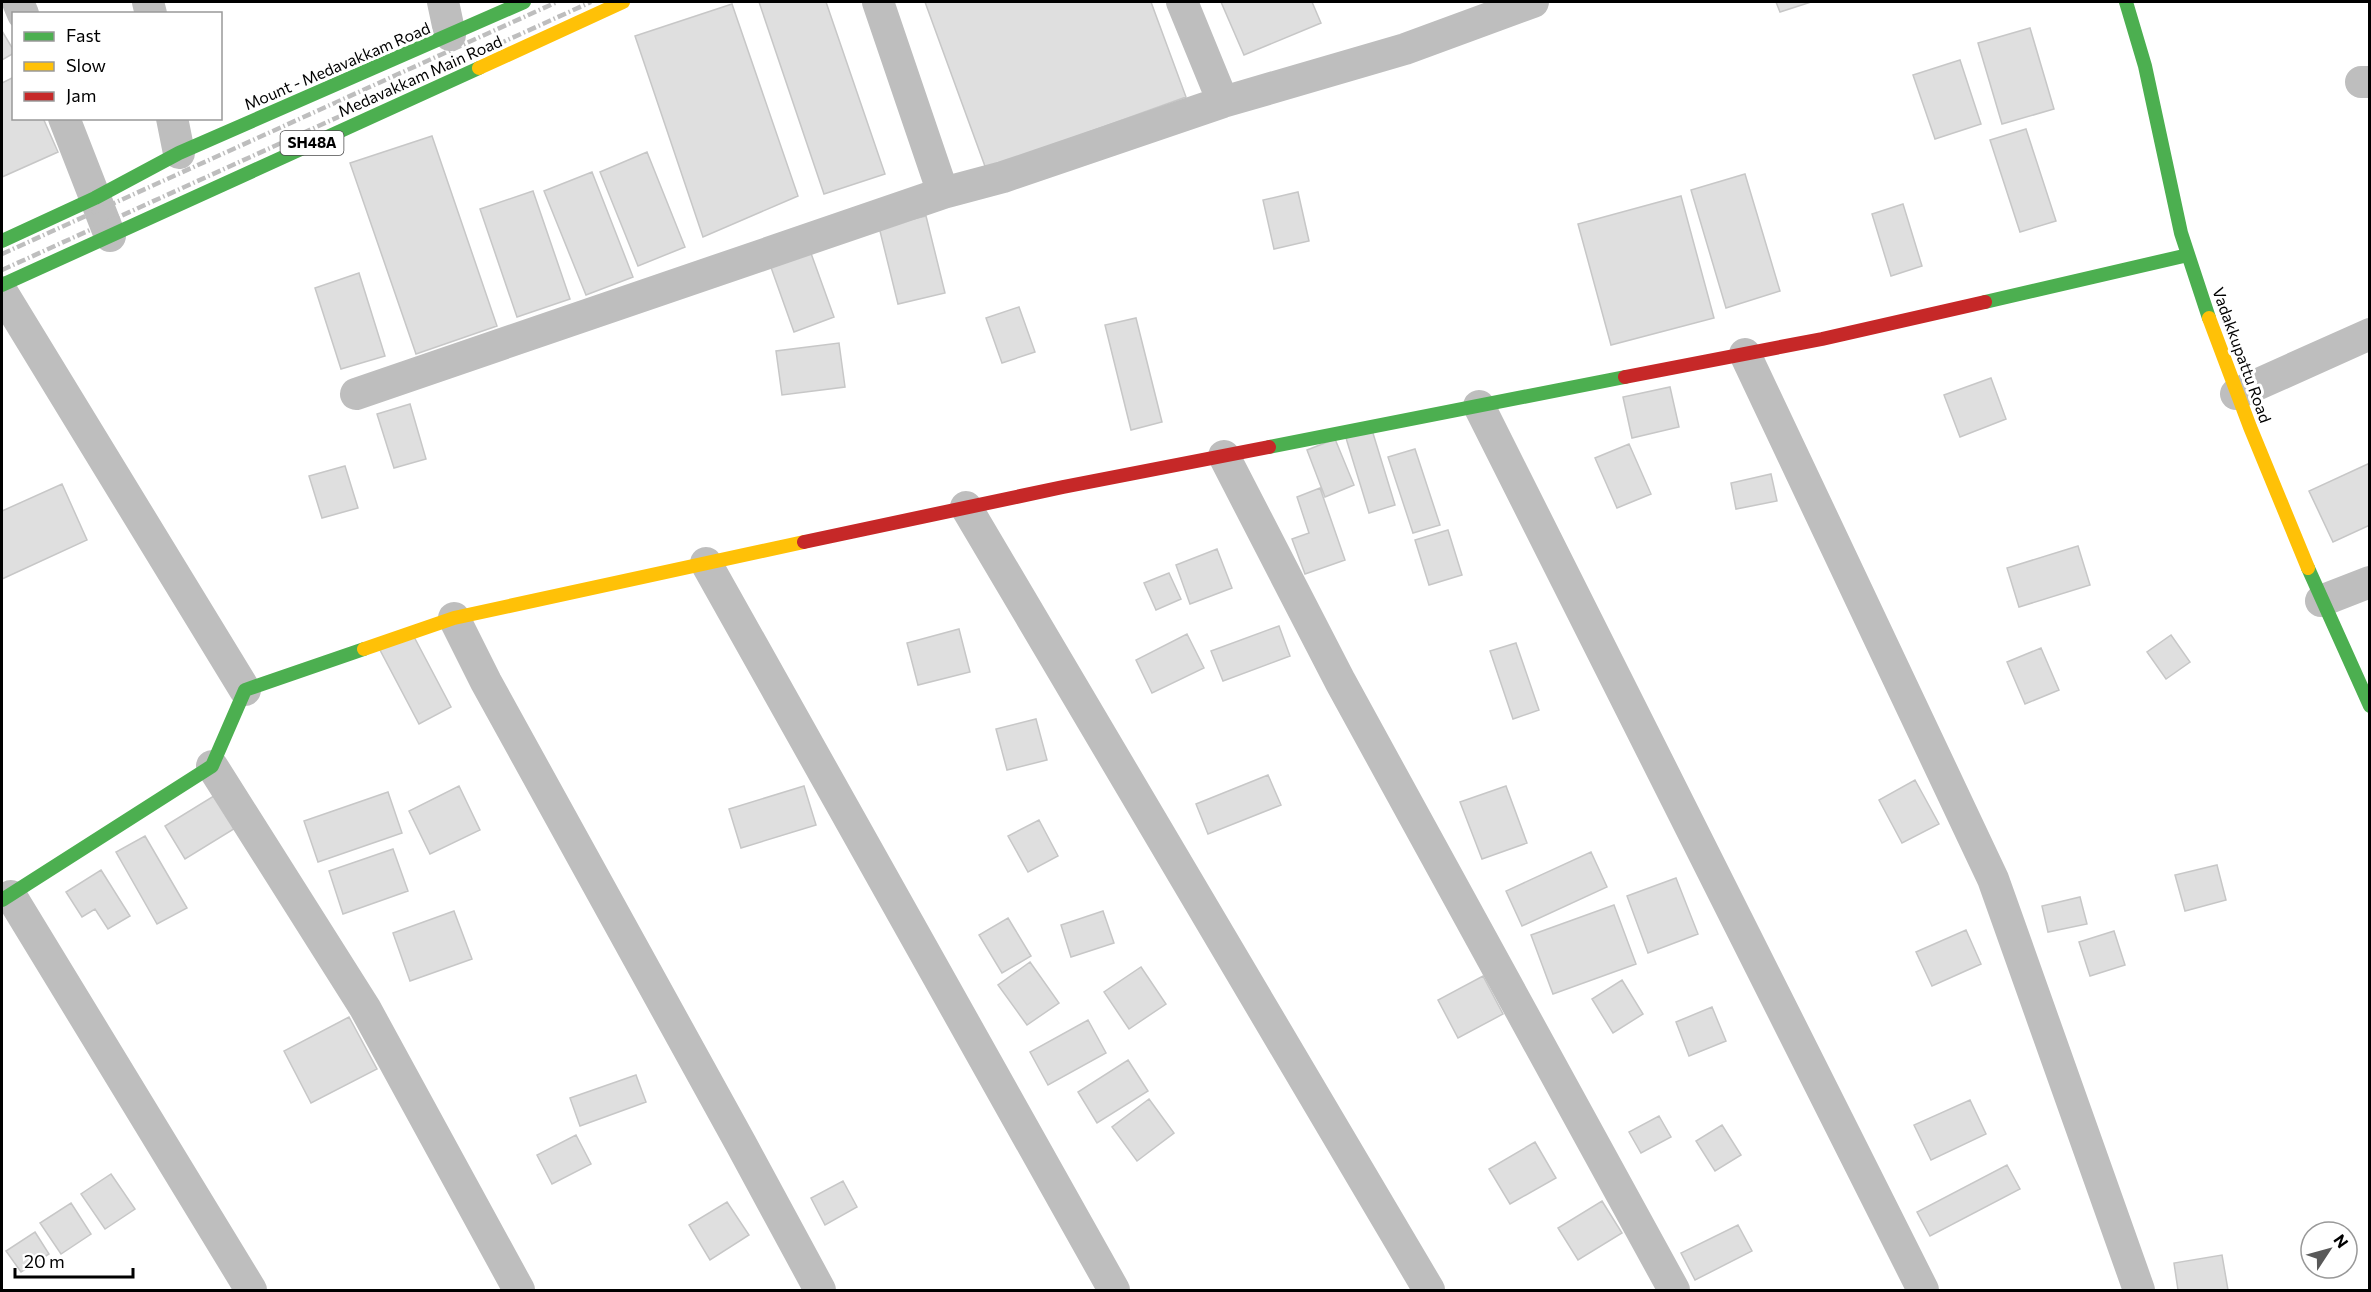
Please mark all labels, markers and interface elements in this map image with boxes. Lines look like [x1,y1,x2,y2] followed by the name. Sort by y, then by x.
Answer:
[12,12,222,120] legend
[241,18,433,113] street label: Mount - Medavakkam Road
[66,24,101,46] text: Fast
[335,31,505,120] street label: Medavakkam Main Road
[66,54,106,76] text: Slow
[66,84,96,106] text: Jam
[280,131,344,155] road number: SH48A
[2209,285,2276,425] street label: Vadakkupattu Road
[2299,1220,2359,1280] north arrow
[2330,1230,2353,1251] text: N
[15,1241,134,1279] scale bar
[24,1250,65,1272] text: 20 m

